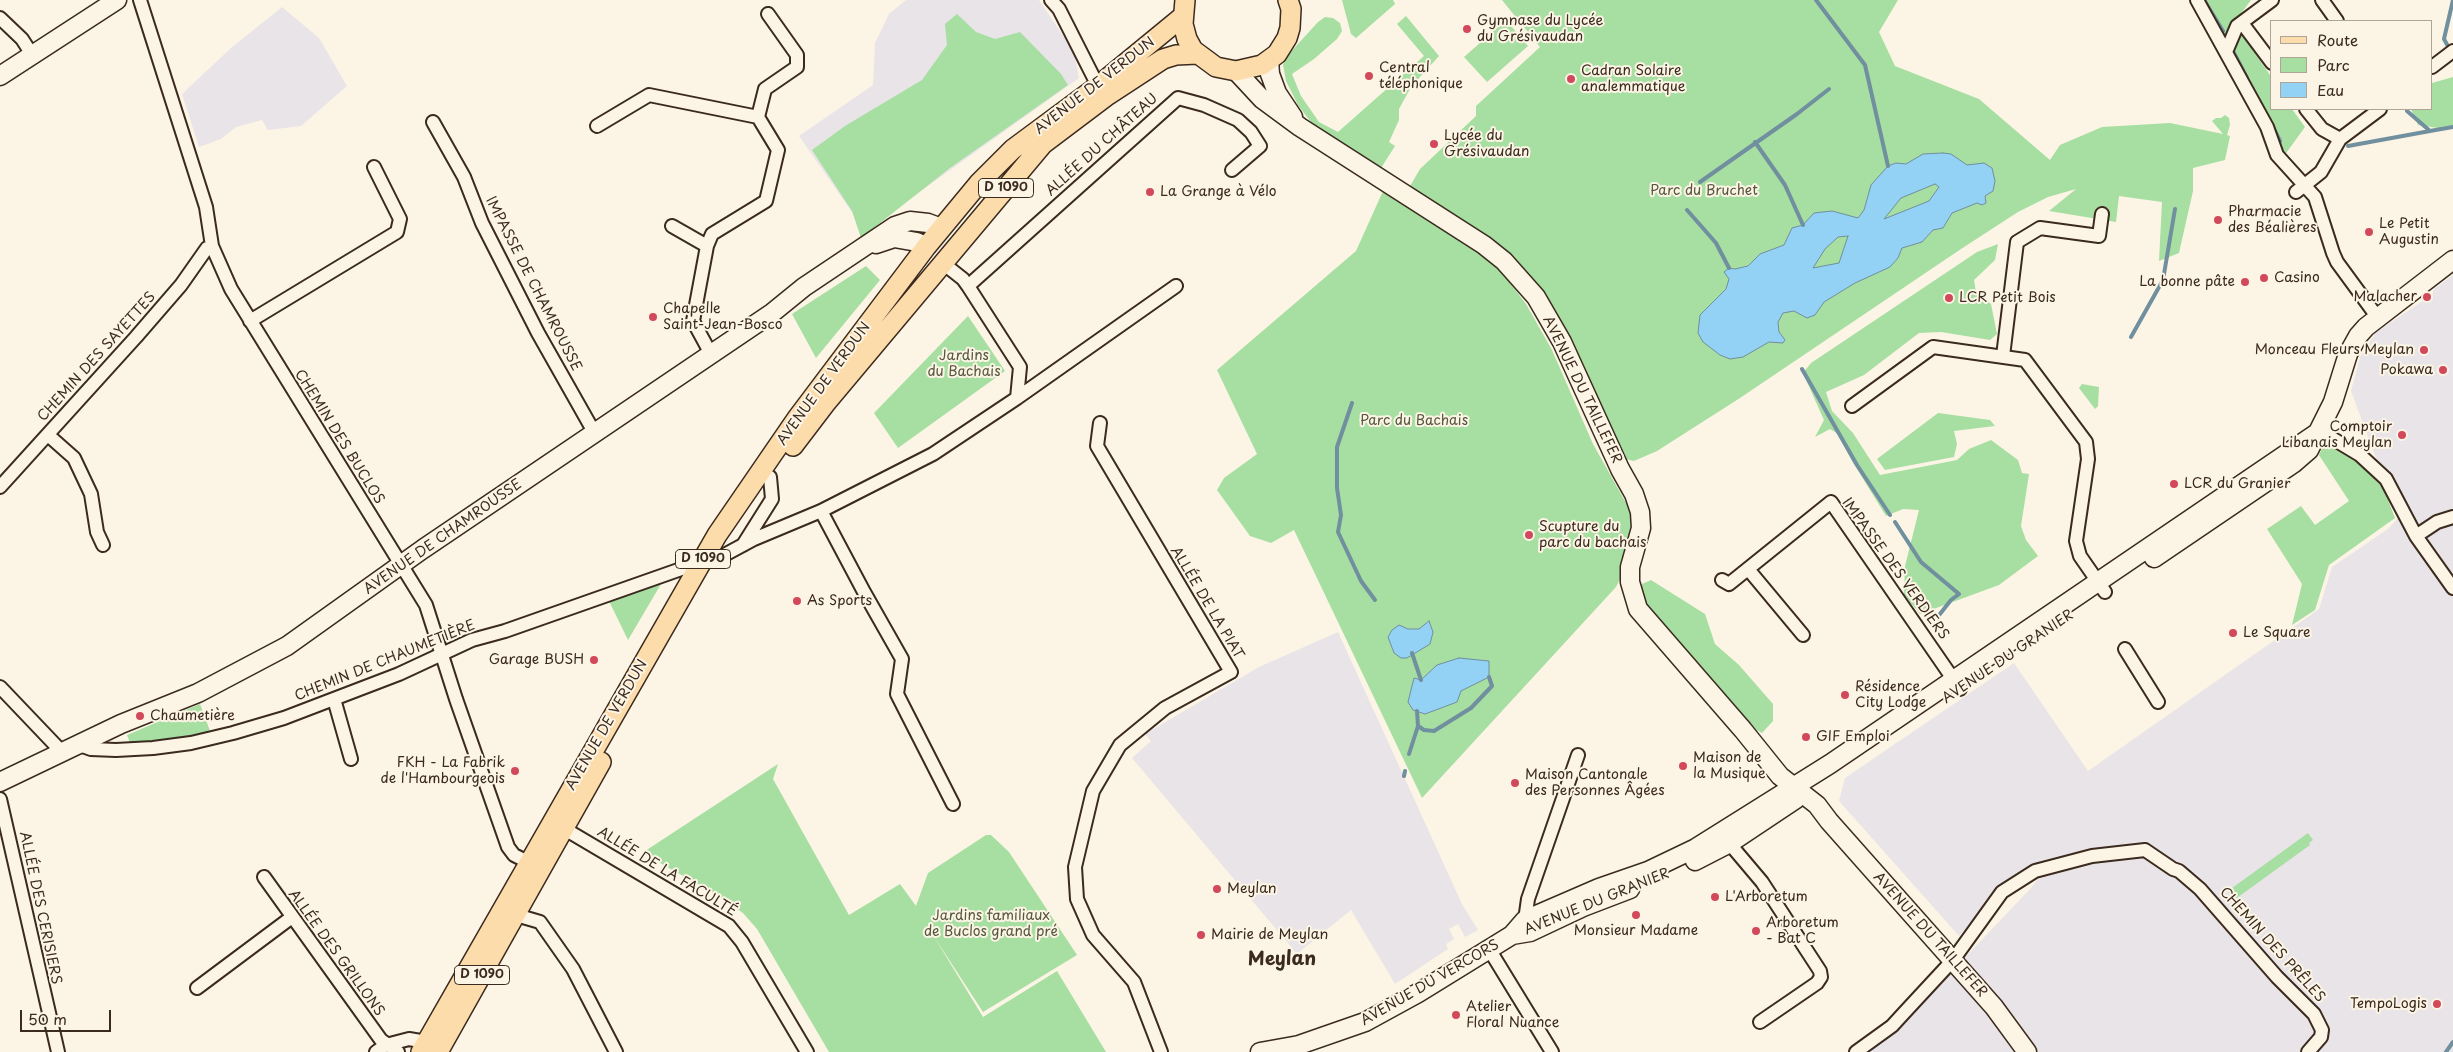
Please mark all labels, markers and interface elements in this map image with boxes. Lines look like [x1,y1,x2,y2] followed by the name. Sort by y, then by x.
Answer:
[1477,13,1603,46] place label: Gymnase du Lycée du Grésivaudan
[2270,20,2433,110] legend
[1461,23,1473,35] marker: Gymnase du Lycée du Grésivaudan
[2317,28,2358,51] text: Route
[1032,34,1158,138] street label: AVENUE DE VERDUN
[2317,53,2350,76] text: Parc
[1379,60,1463,92] place label: Central téléphonique
[1581,63,1685,95] place label: Cadran Solaire analemmatique
[1363,70,1375,82] marker: Central téléphonique
[1565,73,1577,85] marker: Cadran Solaire analemmatique
[2317,78,2344,101] text: Eau
[1043,90,1161,200] street label: ALLÉE DU CHÂTEAU
[1444,128,1529,160] place label: Lycée du Grésivaudan
[1428,138,1440,150] marker: Lycée du Grésivaudan
[978,178,1034,198] road number: D 1090
[1650,183,1758,199] park label: Parc du Bruchet
[1160,184,1276,200] place label: La Grange à Vélo
[1144,186,1156,198] marker: La Grange à Vélo
[482,194,584,374] street label: IMPASSE DE CHAMROUSSE
[2228,204,2316,236] place label: Pharmacie des Béalières
[2212,214,2224,226] marker: Pharmacie des Béalières
[2379,216,2439,248] place label: Le Petit Augustin
[2363,226,2375,238] marker: Le Petit Augustin
[2274,270,2320,286] place label: Casino
[2258,272,2270,284] marker: Casino
[2139,274,2235,290] place label: La bonne pâte
[2239,276,2251,288] marker: La bonne pâte
[35,289,159,425] street label: CHEMIN DES SAYETTES
[2354,289,2417,305] place label: Malacher
[1959,290,2056,306] place label: LCR Petit Bois
[2421,291,2433,303] marker: Malacher
[1943,292,1955,304] marker: LCR Petit Bois
[663,301,783,334] place label: Chapelle Saint-Jean-Bosco
[647,311,659,323] marker: Chapelle Saint-Jean-Bosco
[1539,313,1625,467] street label: AVENUE DU TAILLEFER
[774,319,874,449] street label: AVENUE DE VERDUN
[2255,342,2414,358] place label: Monceau Fleurs Meylan
[2418,344,2430,356] marker: Monceau Fleurs Meylan
[927,348,1001,381] park label: Jardins du Bachais
[2380,362,2433,378] place label: Pokawa
[2437,364,2449,376] marker: Pokawa
[291,367,387,507] street label: CHEMIN DES BUCLOS
[1360,413,1468,429] park label: Parc du Bachais
[2282,419,2392,452] place label: Comptoir Libanais Meylan
[2396,429,2408,441] marker: Comptoir Libanais Meylan
[361,476,525,598] street label: AVENUE DE CHAMROUSSE
[2184,476,2290,492] place label: LCR du Granier
[2168,478,2180,490] marker: LCR du Granier
[1838,495,1952,643] street label: IMPASSE DES VERDIERS
[1539,519,1646,552] place label: Scupture du parc du bachais
[1523,529,1535,541] marker: Scupture du parc du bachais
[1167,544,1247,662] street label: ALLÉE DE LA PIAT
[676,550,730,568] road number: D 1090
[807,593,872,609] place label: As Sports
[791,595,803,607] marker: As Sports
[1939,607,2077,707] street label: AVENUE DU GRANIER
[292,617,478,705] street label: CHEMIN DE CHAUMETIÈRE
[2243,625,2311,641] place label: Le Square
[2227,627,2239,639] marker: Le Square
[489,652,584,668] place label: Garage BUSH
[588,654,600,666] marker: Garage BUSH
[563,657,651,793] street label: AVENUE DE VERDUN
[1855,679,1926,712] place label: Résidence City Lodge
[1839,689,1851,701] marker: Résidence City Lodge
[150,708,235,724] place label: Chaumetière
[134,710,146,722] marker: Chaumetière
[1816,729,1890,745] place label: GIF Emploi
[1800,731,1812,743] marker: GIF Emploi
[1693,750,1766,782] place label: Maison de la Musique
[381,755,505,788] place label: FKH - La Fabrik de l'Hambourgeois
[1677,760,1689,772] marker: Maison de la Musique
[509,765,521,777] marker: FKH - La Fabrik de l'Hambourgeois
[1525,767,1665,800] place label: Maison Cantonale des Personnes Âgées
[1509,777,1521,789] marker: Maison Cantonale des Personnes Âgées
[594,824,740,920] street label: ALLÉE DE LA FACULTÉ
[16,830,64,986] street label: ALLÉE DES CERISIERS
[1522,865,1672,939] street label: AVENUE DU GRANIER
[1869,869,1991,1001] street label: AVENUE DU TAILLEFER
[1227,881,1277,897] place label: Meylan
[1211,883,1223,895] marker: Meylan
[2216,884,2328,1006] street label: CHEMIN DES PRÊLES
[284,886,388,1020] street label: ALLÉE DES GRILLONS
[1725,889,1808,905] place label: L'Arboretum
[1709,891,1721,903] marker: L'Arboretum
[924,908,1058,940] park label: Jardins familiaux de Buclos grand pré
[1630,909,1642,921] marker: Monsieur Madame
[1766,915,1839,948] place label: Arboretum - Bat C
[1574,923,1698,939] place label: Monsieur Madame
[1750,925,1762,937] marker: Arboretum - Bat C
[1211,927,1328,943] place label: Mairie de Meylan
[1195,929,1207,941] marker: Mairie de Meylan
[1358,937,1502,1029] street label: AVENUE DU VERCORS
[1248,949,1316,971] district label: Meylan
[454,966,510,984] road number: D 1090
[2350,996,2427,1012] place label: TempoLogis
[2431,998,2443,1010] marker: TempoLogis
[1466,999,1559,1032] place label: Atelier Floral Nuance
[22,1000,114,1032] scale bar
[28,1007,67,1030] text: 50 m
[1450,1009,1462,1021] marker: Atelier Floral Nuance

